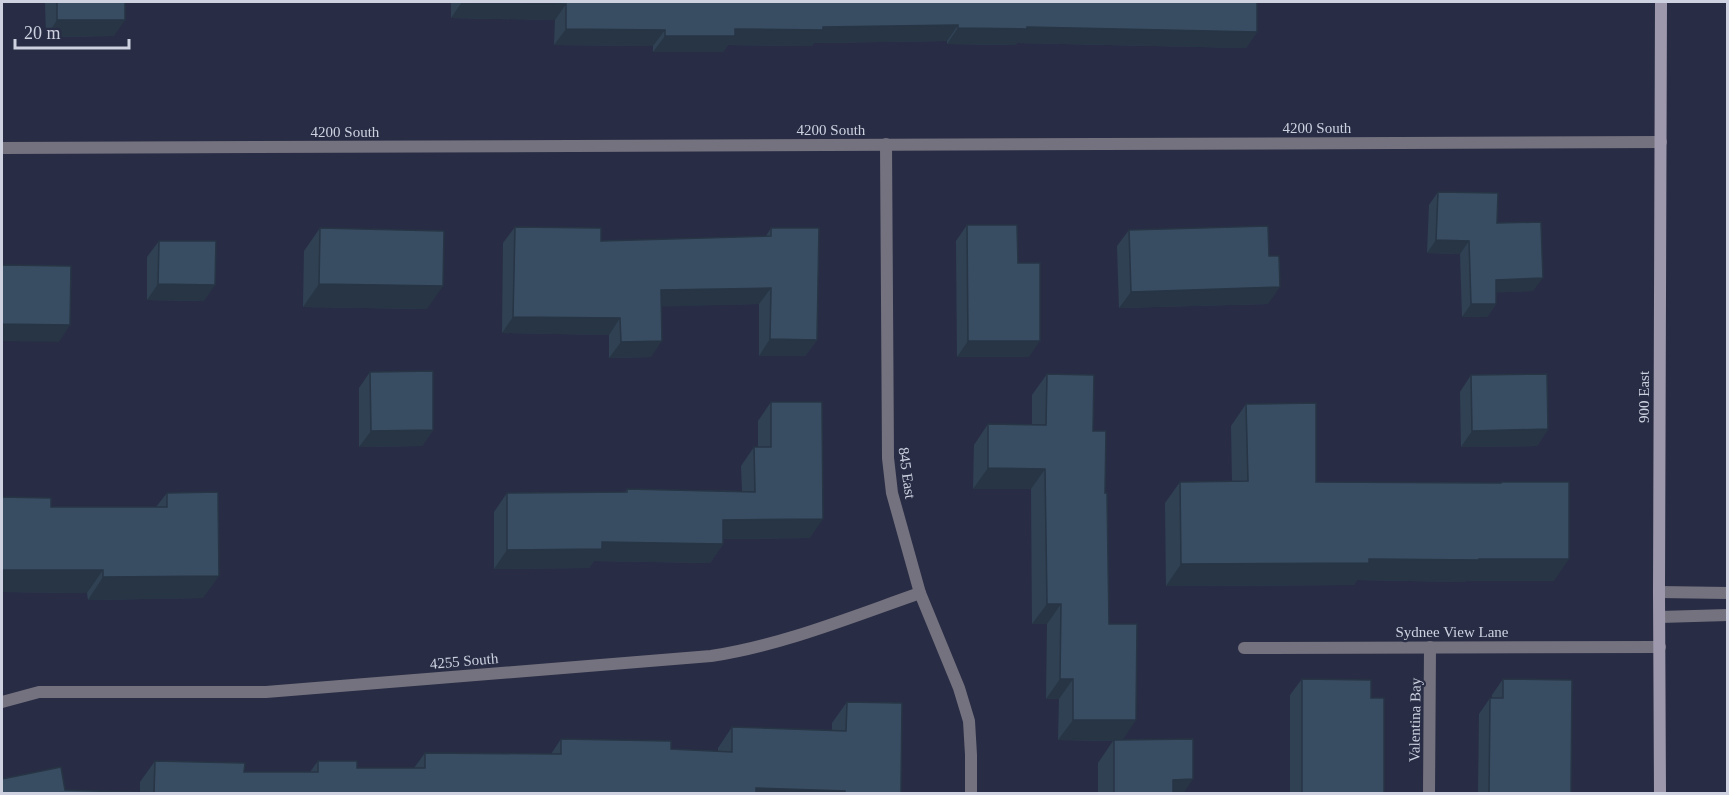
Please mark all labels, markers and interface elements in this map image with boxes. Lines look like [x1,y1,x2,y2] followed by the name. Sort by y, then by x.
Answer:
[15,12,129,50] scale bar
[24,23,61,43] text: 20 m
[1283,120,1352,136] street label: 4200 South
[797,122,866,138] street label: 4200 South
[311,124,380,140] street label: 4200 South
[1636,370,1652,423] street label: 900 East
[895,446,919,501] street label: 845 East
[1396,624,1509,640] street label: Sydnee View Lane
[429,650,499,672] street label: 4255 South
[1406,677,1424,762] street label: Valentina Bay

